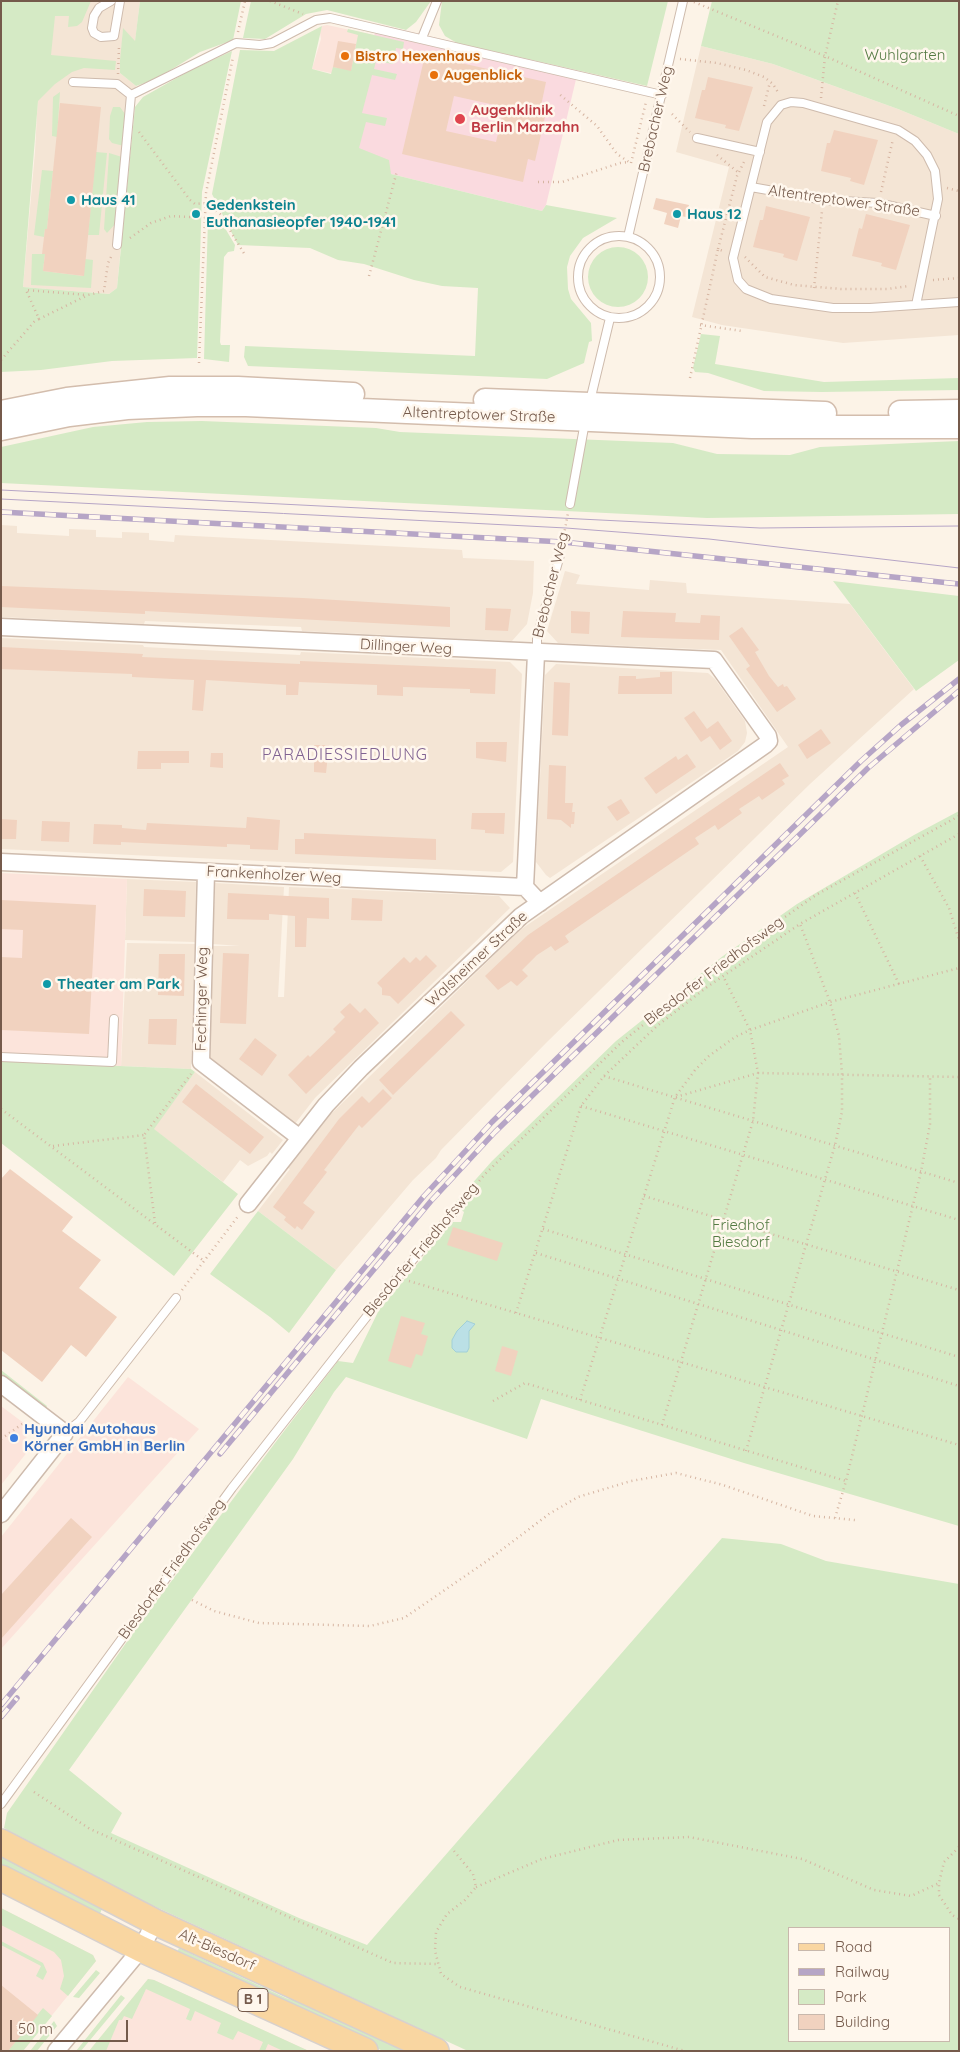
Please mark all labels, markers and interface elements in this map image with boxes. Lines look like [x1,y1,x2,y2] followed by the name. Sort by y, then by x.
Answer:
[865,46,945,64] park label: Wuhlgarten
[355,47,480,65] place label: Bistro Hexenhaus
[339,50,351,62] marker: Bistro Hexenhaus
[635,64,677,174] street label: Brebacher Weg
[444,66,522,84] place label: Augenblick
[428,69,440,81] marker: Augenblick
[471,101,580,136] place label: Augenklinik Berlin Marzahn
[453,112,467,126] marker: Augenklinik Berlin Marzahn
[767,181,921,221] street label: Altentreptower Straße
[81,191,135,209] place label: Haus 41
[65,194,77,206] marker: Haus 41
[206,196,396,231] place label: Gedenkstein Euthanasieopfer 1940-1941
[687,205,742,223] place label: Haus 12
[190,208,202,220] marker: Gedenkstein Euthanasieopfer 1940-1941
[671,208,683,220] marker: Haus 12
[402,403,556,427] street label: Altentreptower Straße
[529,530,573,640] street label: Brebacher Weg
[359,636,453,658] street label: Dillinger Weg
[260,745,430,765] district label: PARADIESSIEDLUNG
[206,862,342,888] street label: Frankenholzer Weg
[423,907,531,1011] street label: Walsheimer Straße
[641,913,787,1029] street label: Biesdorfer Friedhofsweg
[192,947,212,1051] street label: Fechinger Weg
[57,975,180,993] place label: Theater am Park
[41,978,53,990] marker: Theater am Park
[360,1179,482,1321] street label: Biesdorfer Friedhofsweg
[712,1216,770,1251] park label: Friedhof Biesdorf
[24,1420,185,1455] place label: Hyundai Autohaus Körner GmbH in Berlin
[8,1432,20,1444] marker: Hyundai Autohaus Körner GmbH in Berlin
[115,1495,229,1643] street label: Biesdorfer Friedhofsweg
[176,1925,258,1975] street label: Alt-Biesdorf
[788,1927,950,2042] legend
[835,1937,872,1956] text: Road
[835,1962,890,1981] text: Railway
[835,1987,867,2006] text: Park
[238,1988,268,2012] road number: B 1
[12,2010,130,2042] scale bar
[835,2012,890,2031] text: Building
[18,2019,53,2038] text: 50 m

